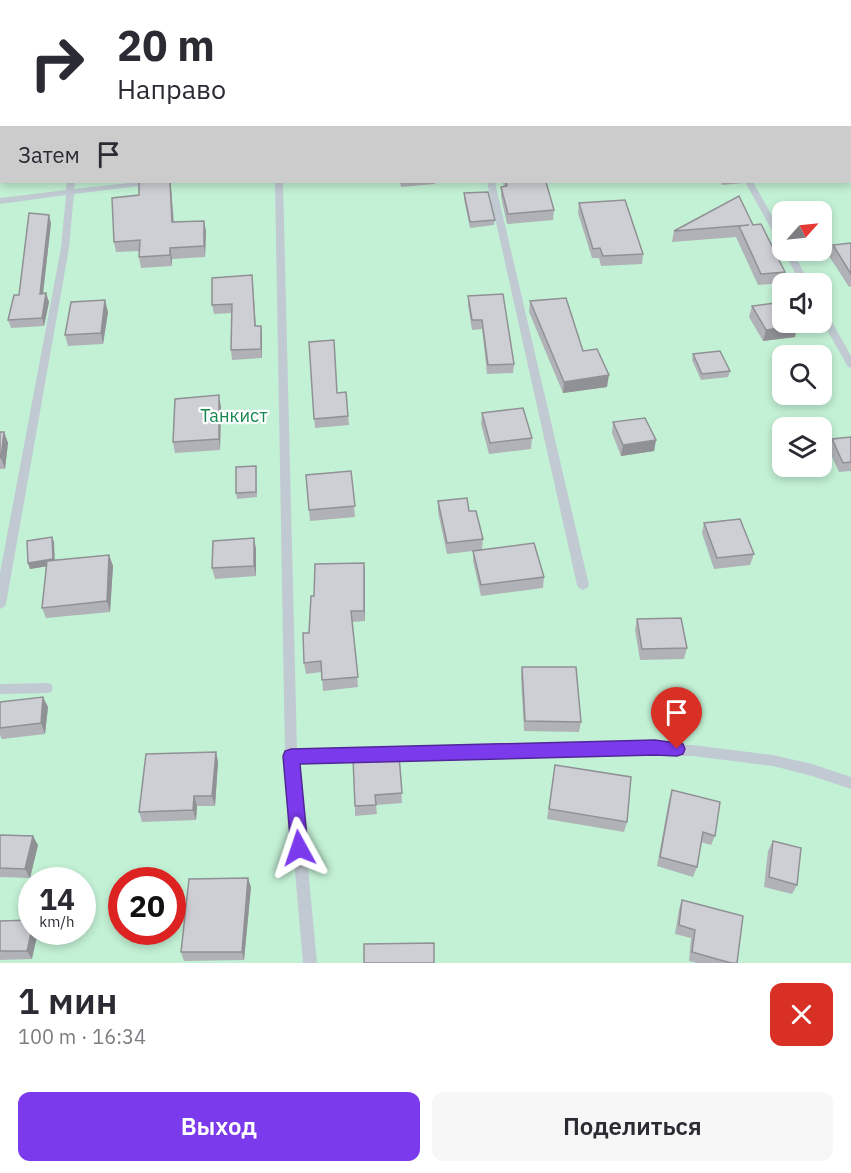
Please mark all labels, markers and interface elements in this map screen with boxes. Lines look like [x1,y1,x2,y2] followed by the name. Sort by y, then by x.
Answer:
[117,18,215,73] text: 20 m
[18,24,96,102] icon: right
[117,71,226,106] text: Направо
[92,138,125,171] icon: arrive
[18,140,80,169] text: Затем
[772,201,832,261] north arrow
[772,201,832,477] map controls
[772,273,832,333] button: sound
[772,345,832,405] button: search
[200,404,268,427] park label: Танкист
[772,417,832,477] button: layers
[651,687,702,749] pin
[660,696,693,729] icon: arrive
[267,816,331,880] position arrow
[108,867,186,945] speed limit sign: 20
[39,879,75,918] text: 14
[39,912,75,931] text: km/h
[18,977,117,1024] text: 1 мин
[770,983,833,1046] button: close
[18,1023,146,1050] text: 100 m · 16:34
[18,1092,420,1161] button: Выход
[432,1092,833,1161] button: Поделиться

